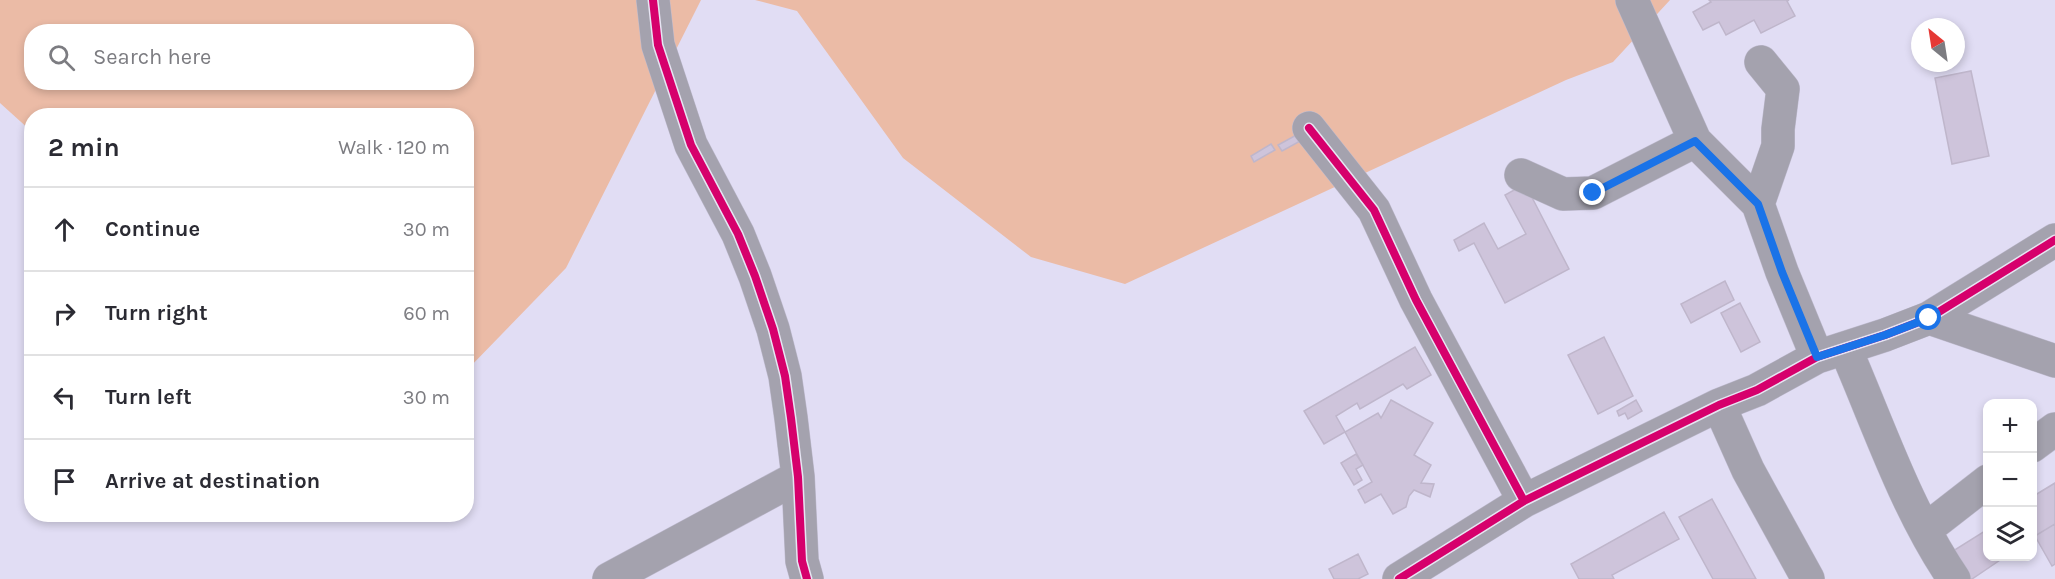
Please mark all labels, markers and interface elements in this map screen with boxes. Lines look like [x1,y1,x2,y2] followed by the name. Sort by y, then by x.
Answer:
[1911,18,1965,72] north arrow
[24,24,474,90] search box
[45,41,78,74] icon: search
[93,44,211,70] text: Search here
[48,132,120,163] text: 2 min
[338,136,450,159] text: Walk · 120 m
[1579,179,1605,205] route end
[48,213,81,246] icon: ahead
[105,216,200,242] text: Continue
[403,218,450,241] text: 30 m
[48,297,81,330] icon: right
[105,300,208,326] text: Turn right
[403,302,450,325] text: 60 m
[1915,304,1941,330] route start
[48,381,81,414] icon: left
[105,384,192,410] text: Turn left
[403,386,450,409] text: 30 m
[1983,399,2037,561] map controls
[1983,399,2037,453] button: +
[1983,453,2037,507] button: −
[48,465,81,498] icon: arrive
[105,468,320,494] text: Arrive at destination
[1983,507,2037,561] button: layers

